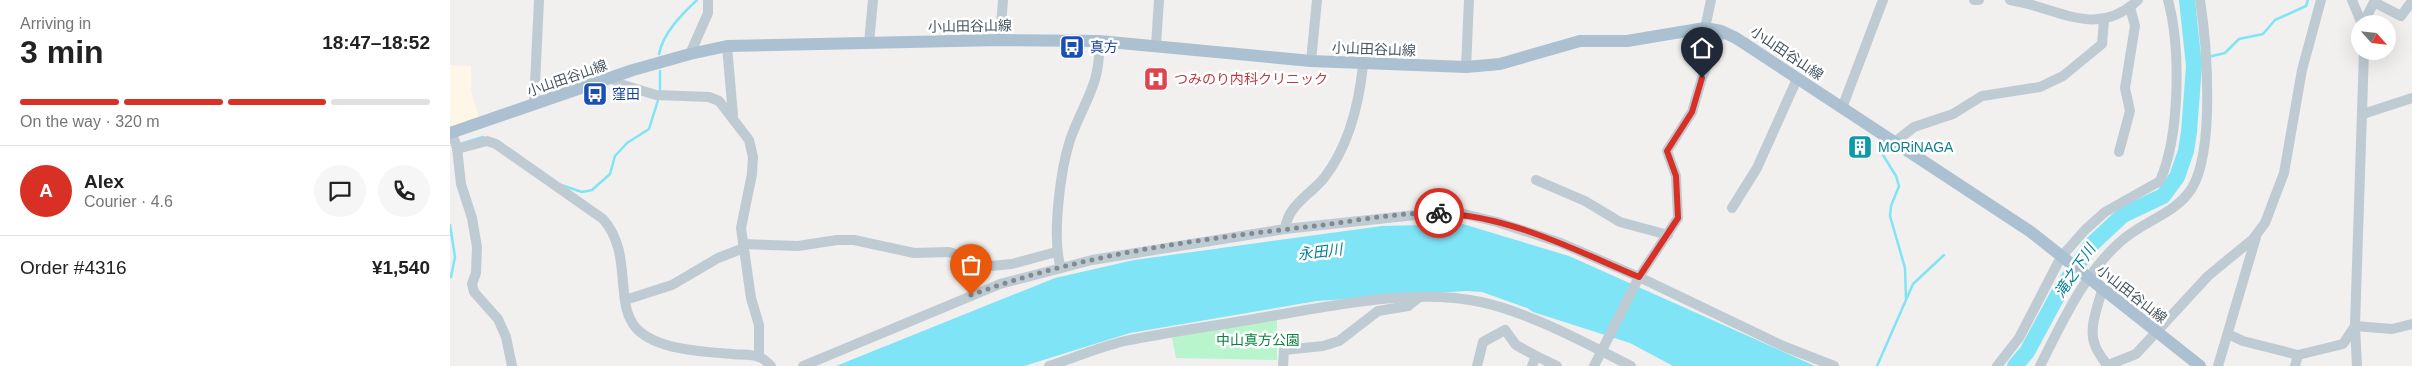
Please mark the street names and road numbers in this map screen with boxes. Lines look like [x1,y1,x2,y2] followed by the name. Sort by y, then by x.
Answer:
[928,17,1012,35] street label: 小山田谷山線
[1748,23,1826,83] street label: 小山田谷山線
[1332,40,1416,58] street label: 小山田谷山線
[525,57,609,99] street label: 小山田谷山線
[2094,262,2170,326] street label: 小山田谷山線

